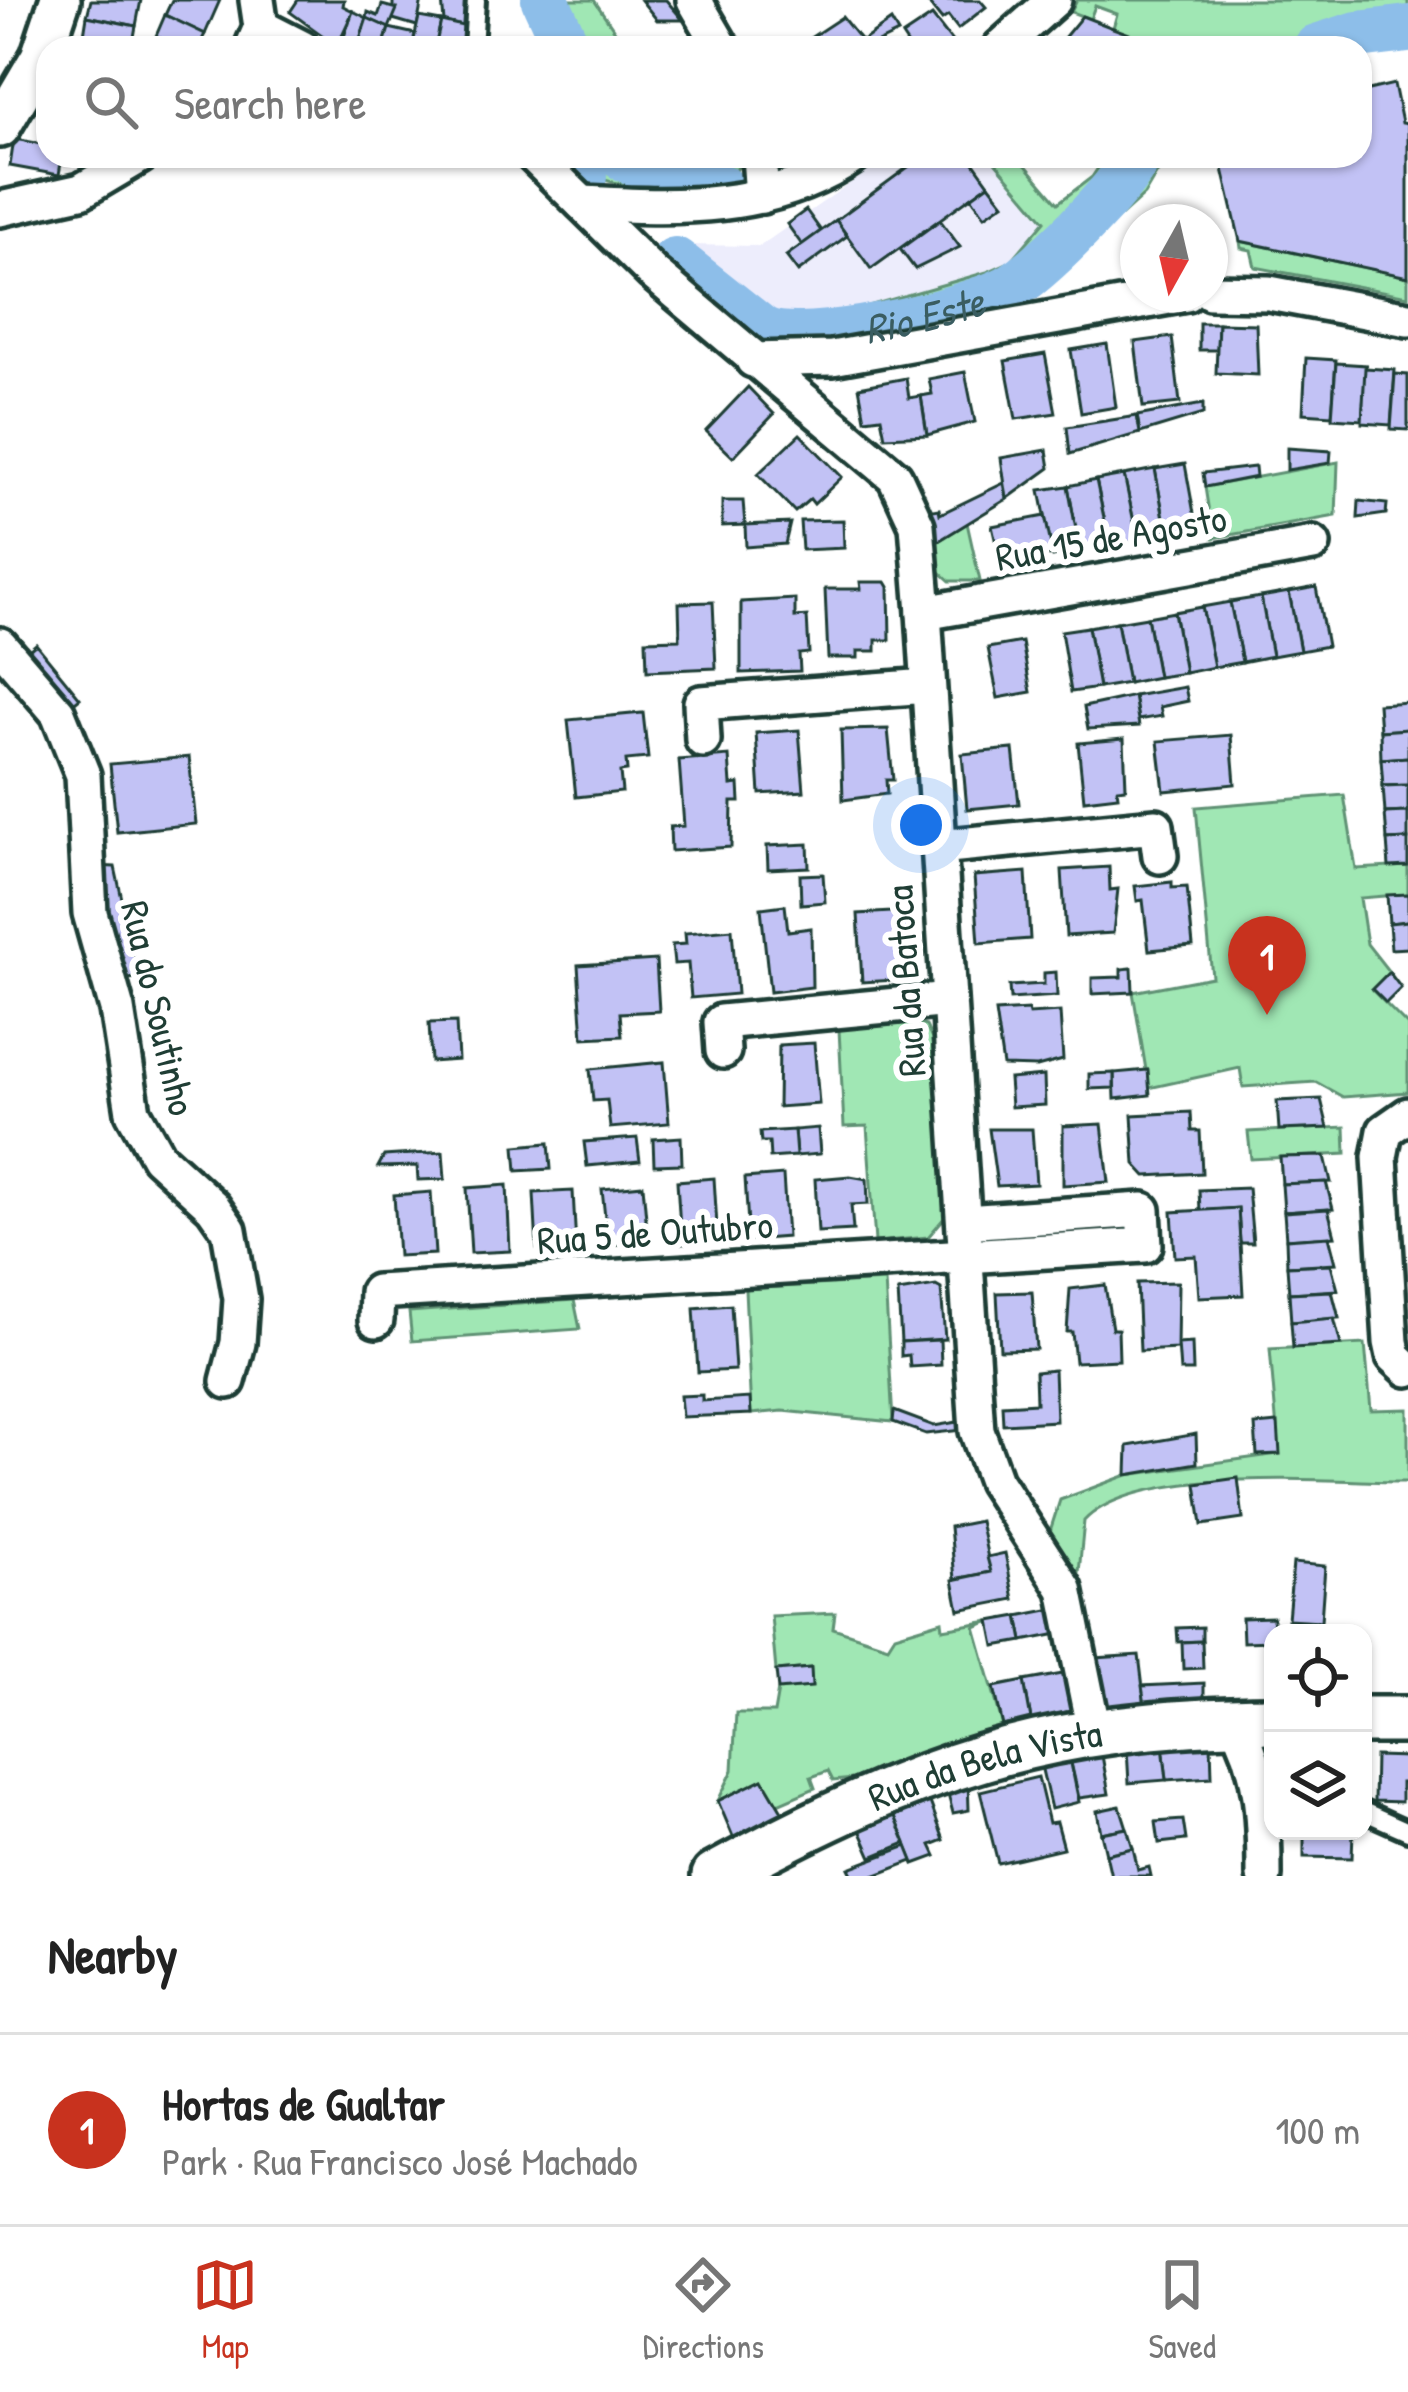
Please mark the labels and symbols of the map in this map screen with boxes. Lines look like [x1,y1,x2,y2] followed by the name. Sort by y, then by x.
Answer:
[1120,204,1228,312] north arrow
[860,271,994,357] water label: Rio Este
[992,490,1230,583] street label: Rua 15 de Agosto
[891,795,951,855] your location
[871,884,938,1078] street label: Rua da Batoca
[109,895,210,1120] street label: Rua do Soutinho
[1228,916,1306,1015] pin: 1
[535,1197,774,1266] street label: Rua 5 de Outubro
[860,1705,1105,1823] street label: Rua da Bela Vista

